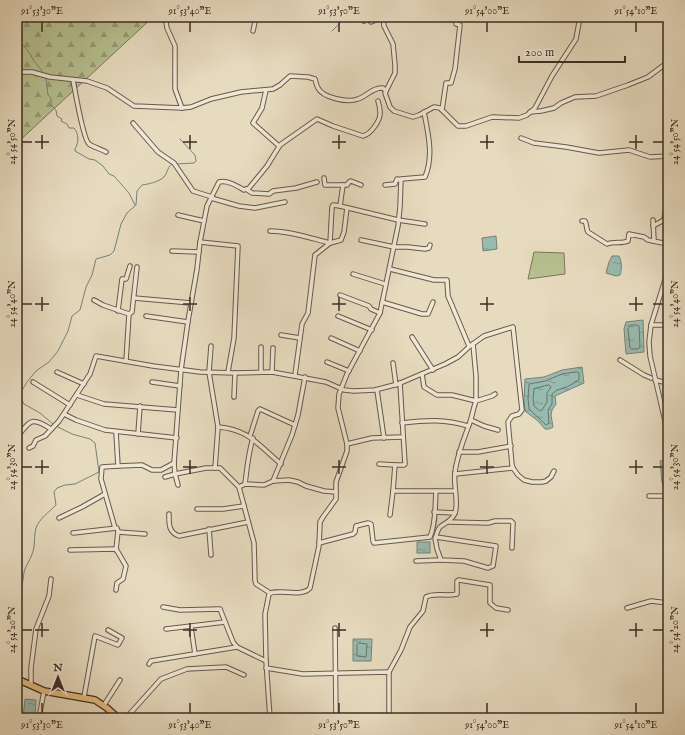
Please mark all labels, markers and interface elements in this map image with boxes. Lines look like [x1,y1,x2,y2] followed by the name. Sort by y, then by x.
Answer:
[20,5,63,18] text: 91°53'30"E
[167,5,212,18] text: 91°53'40"E
[317,5,360,18] text: 91°53'50"E
[464,5,509,18] text: 91°54'00"E
[614,5,658,18] text: 91°54'10"E
[519,38,625,64] scale bar
[525,45,554,60] text: 200 m
[6,119,19,165] text: 24°54'50"N
[669,119,682,165] text: 24°54'50"N
[6,280,19,328] text: 24°54'40"N
[669,280,682,328] text: 24°54'40"N
[6,444,19,490] text: 24°54'30"N
[669,444,682,490] text: 24°54'30"N
[6,606,19,654] text: 24°54'20"N
[669,606,682,654] text: 24°54'20"N
[38,657,78,697] north arrow
[52,661,63,675] text: N
[20,719,63,732] text: 91°53'30"E
[167,719,212,732] text: 91°53'40"E
[317,719,360,732] text: 91°53'50"E
[464,719,509,732] text: 91°54'00"E
[614,719,658,732] text: 91°54'10"E

